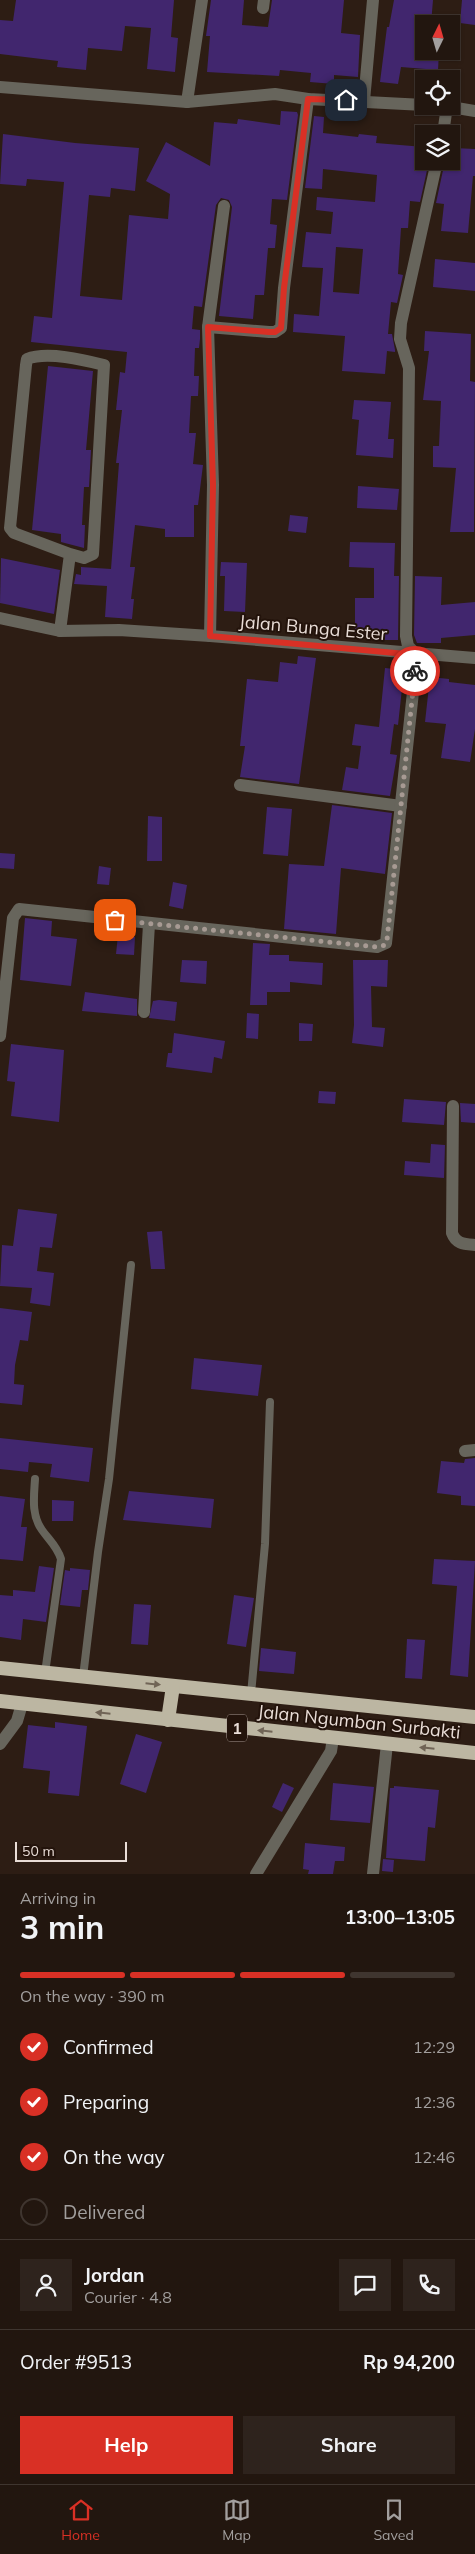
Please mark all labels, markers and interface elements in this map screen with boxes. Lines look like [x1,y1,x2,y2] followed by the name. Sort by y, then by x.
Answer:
[415,15,460,60] north arrow
[415,15,460,170] map controls
[415,70,460,115] button: locate
[325,79,367,121] pin
[332,86,360,114] icon: home
[415,125,460,170] button: layers
[238,610,388,645] street label: Jalan Bunga Ester
[390,646,440,696] courier
[401,657,429,685] icon: bike
[94,899,136,941] pin
[101,906,129,934] icon: bag
[145,1680,161,1688] one-way arrow
[257,1699,462,1744] street label: Jalan Ngumban Surbakti
[95,1709,111,1717] one-way arrow
[227,1715,247,1742] road number: 1
[257,1727,273,1735] one-way arrow
[418,1744,434,1752] one-way arrow
[15,1839,128,1862] scale bar
[22,1842,55,1860] text: 50 m
[20,1888,96,1908] text: Arriving in
[345,1905,455,1929] text: 13:00–13:05
[20,1907,104,1947] text: 3 min
[20,1986,165,2006] text: On the way · 390 m
[20,2033,48,2061] icon: check
[63,2035,154,2059] text: Confirmed
[413,2037,455,2057] text: 12:29
[20,2088,48,2116] icon: check
[63,2090,149,2114] text: Preparing
[413,2092,455,2112] text: 12:36
[20,2143,48,2171] icon: check
[63,2145,165,2169] text: On the way
[413,2147,455,2167] text: 12:46
[63,2200,145,2224] text: Delivered
[20,2259,72,2311] button: person
[339,2259,391,2311] button: chat
[403,2259,455,2311] button: phone
[84,2263,144,2287] text: Jordan
[84,2287,172,2307] text: Courier · 4.8
[20,2350,132,2374] text: Order #9513
[363,2350,455,2374] text: Rp 94,200
[20,2416,233,2474] button: Help
[243,2416,455,2474] button: Share
[61,2496,100,2544] tab: Home
[222,2496,251,2544] tab: Map
[373,2496,414,2544] tab: Saved

